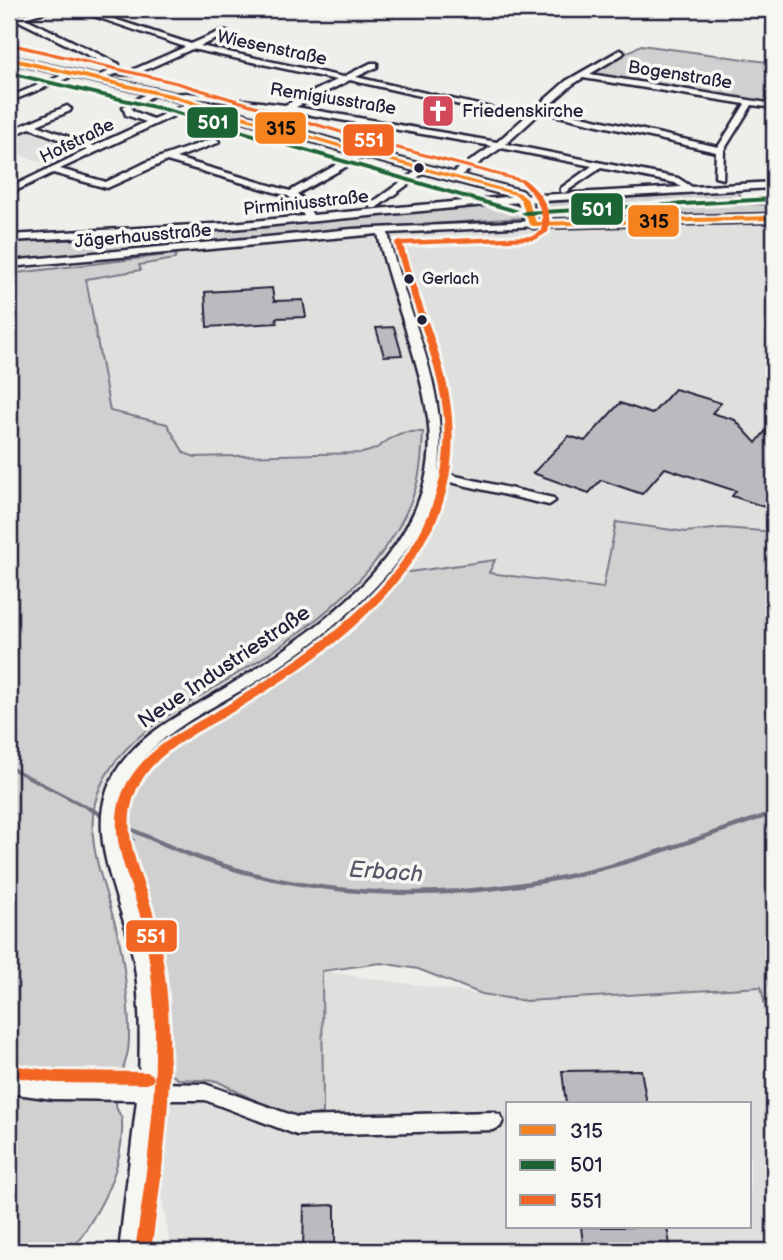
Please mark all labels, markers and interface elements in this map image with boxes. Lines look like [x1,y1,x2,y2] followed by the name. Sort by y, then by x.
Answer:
[215,26,329,70] street label: Wiesenstraße
[626,56,734,94] street label: Bogenstraße
[268,79,398,119] street label: Remigiusstraße
[419,92,457,130] church icon: Friedenskirche
[462,101,584,122] place label: Friedenskirche
[186,106,239,139] line badge: 501
[254,111,307,145] line badge: 315
[198,112,228,135] text: 501
[37,114,118,168] street label: Hofstraße
[266,118,296,141] text: 315
[342,123,395,157] line badge: 551
[354,130,384,153] text: 551
[412,161,426,175] unlabelled marker
[242,186,370,220] street label: Pirminiusstraße
[570,192,624,226] line badge: 501
[582,199,612,222] text: 501
[627,204,680,238] line badge: 315
[639,211,669,234] text: 315
[74,220,213,252] street label: Jägerhausstraße
[422,270,479,289] place label: Gerlach
[402,272,416,286] marker: Gerlach
[415,313,429,327] unlabelled marker
[133,600,315,734] street label: Neue Industriestraße
[348,855,424,889] water label: Erbach
[125,919,178,953] line badge: 551
[136,926,166,949] text: 551
[506,1102,752,1228] legend
[570,1119,603,1144] text: 315
[570,1153,603,1178] text: 501
[570,1189,602,1214] text: 551

